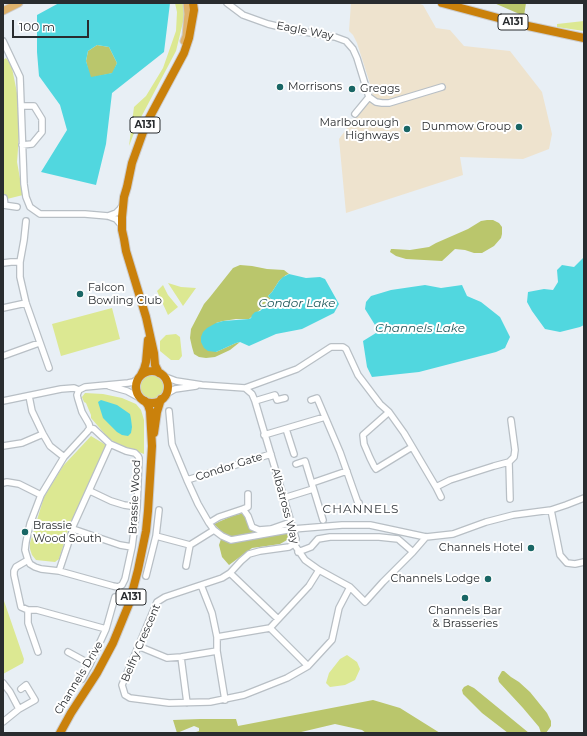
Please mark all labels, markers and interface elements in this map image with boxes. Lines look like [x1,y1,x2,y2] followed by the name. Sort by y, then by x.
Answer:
[14,12,91,38] scale bar
[498,14,528,30] road number: A131
[19,19,55,34] text: 100 m
[275,19,335,43] street label: Eagle Way
[288,80,342,94] place label: Morrisons
[275,82,285,92] marker: Morrisons
[360,82,400,96] place label: Greggs
[347,84,357,94] marker: Greggs
[319,116,399,142] place label: Marlbourough Highways
[130,117,160,133] road number: A131
[422,120,511,134] place label: Dunmow Group
[514,122,524,132] marker: Dunmow Group
[402,124,412,134] marker: Marlbourough Highways
[88,281,162,307] place label: Falcon Bowling Club
[75,289,85,299] marker: Falcon Bowling Club
[259,296,335,310] water label: Condor Lake
[375,321,465,335] water label: Channels Lake
[194,450,264,484] street label: Condor Gate
[126,459,144,535] street label: Brassie Wood
[269,467,301,545] street label: Albatross Way
[323,502,399,516] district label: CHANNELS
[33,519,102,545] place label: Brassie Wood South
[20,527,30,537] marker: Brassie Wood South
[439,541,523,555] place label: Channels Hotel
[526,543,536,553] marker: Channels Hotel
[391,572,480,586] place label: Channels Lodge
[483,574,493,584] marker: Channels Lodge
[116,589,146,605] road number: A131
[460,593,470,603] marker: Channels Bar & Brasseries
[119,602,163,684] street label: Belfry Crescent
[428,604,502,630] place label: Channels Bar & Brasseries
[52,639,106,717] street label: Channels Drive

